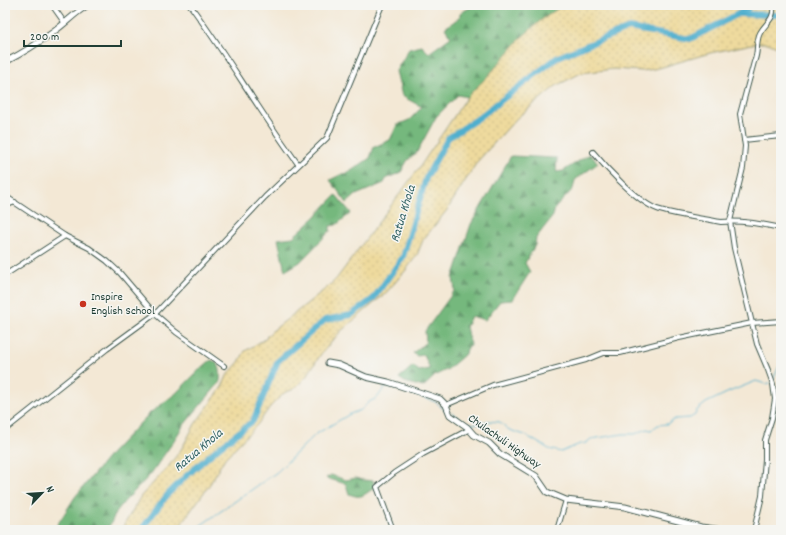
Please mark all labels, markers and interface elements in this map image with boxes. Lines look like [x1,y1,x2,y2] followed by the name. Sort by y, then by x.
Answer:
[24,22,121,48] scale bar
[30,29,59,46] text: 200 m
[386,182,422,245] water label: Ratua Khola
[91,289,155,320] place label: Inspire English School
[78,299,88,309] marker: Inspire English School
[464,410,545,474] street label: Chulachuli Highway
[170,424,228,477] water label: Ratua Khola
[22,473,62,513] north arrow
[41,484,58,496] text: N

